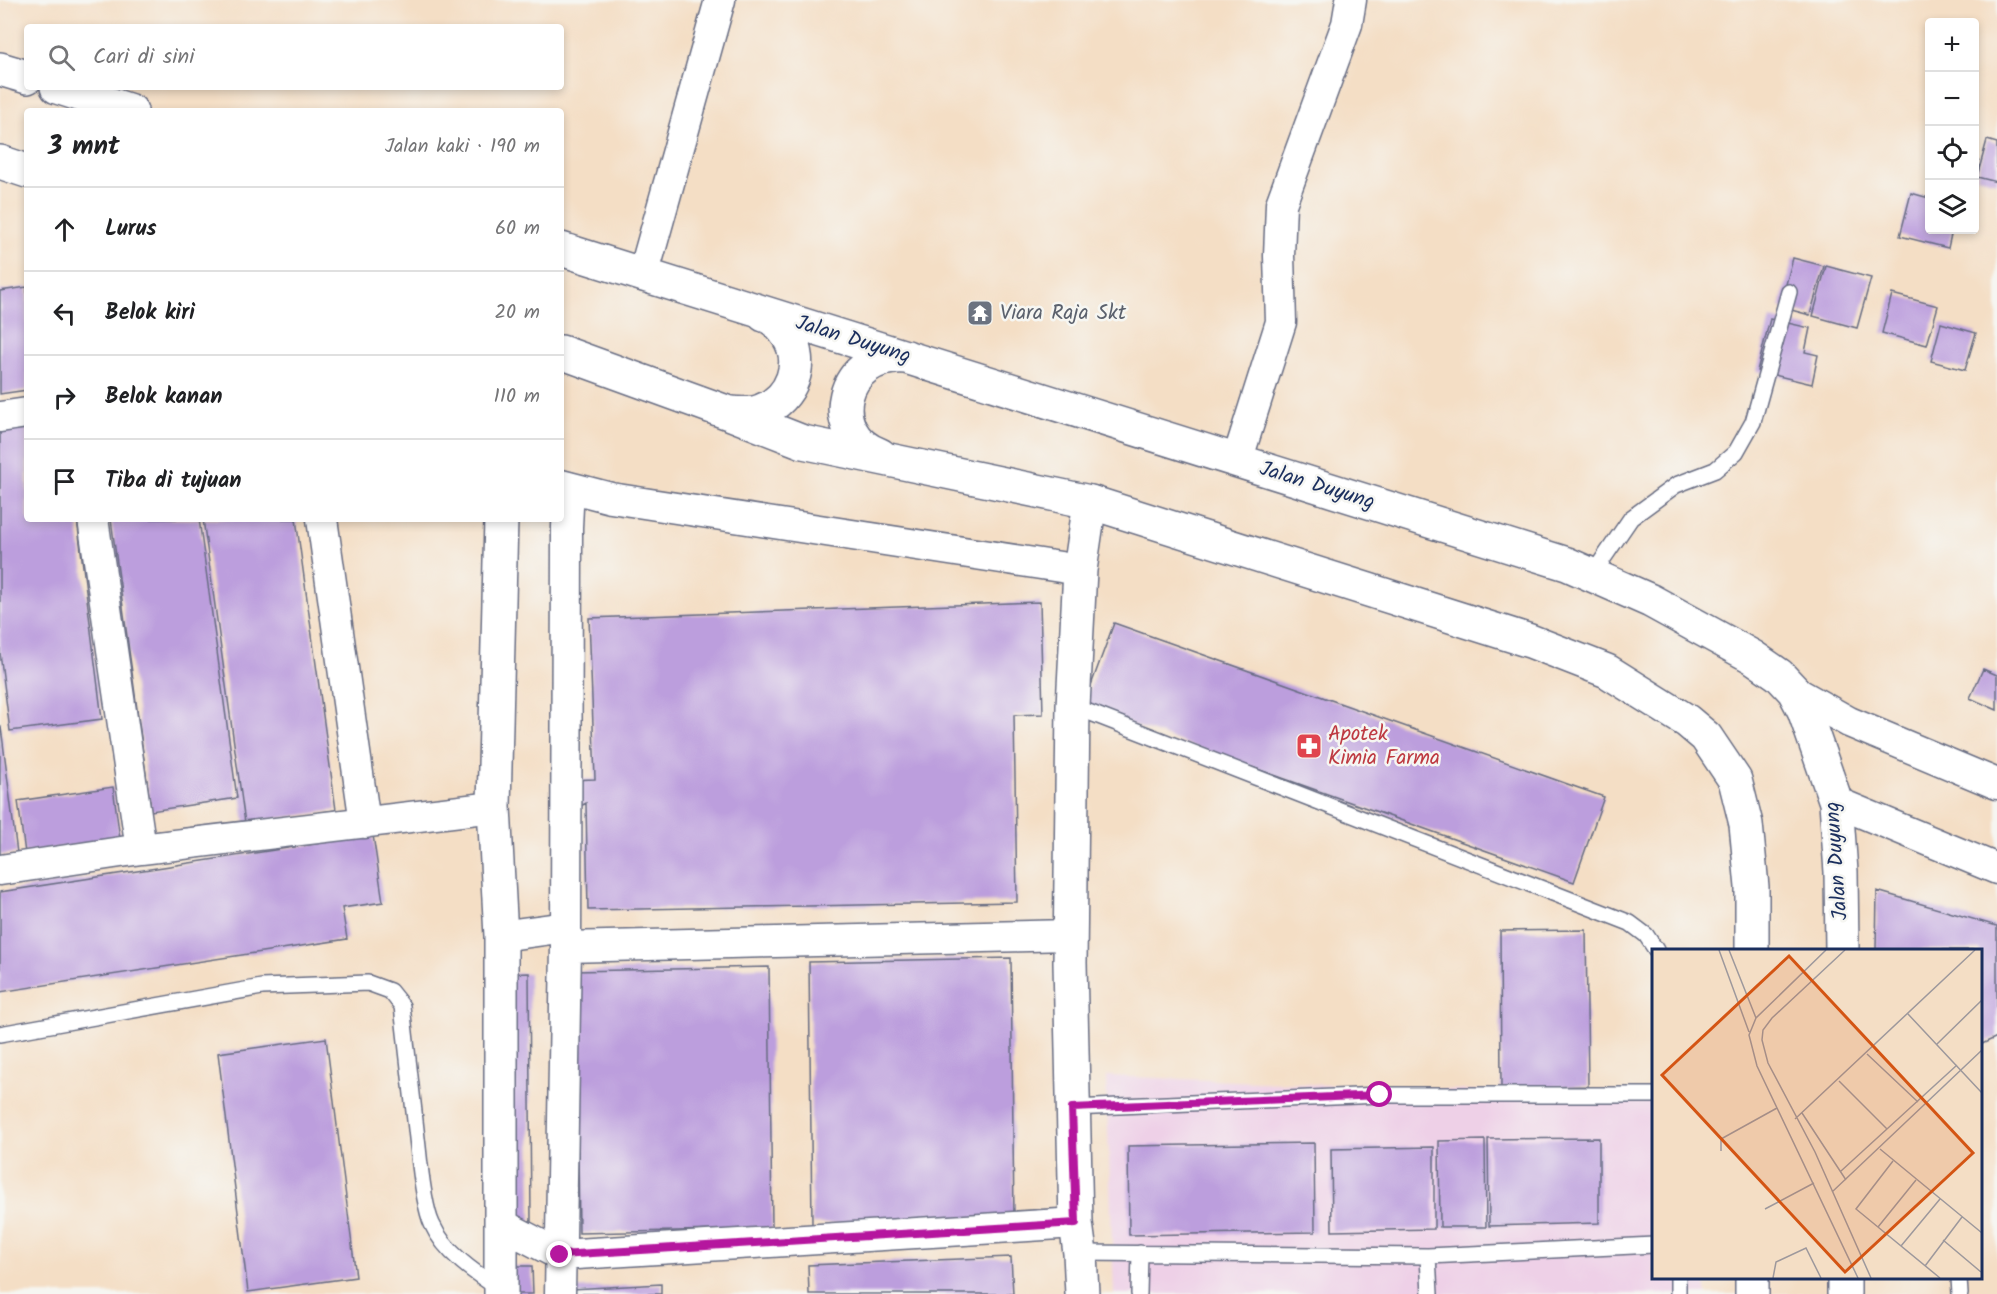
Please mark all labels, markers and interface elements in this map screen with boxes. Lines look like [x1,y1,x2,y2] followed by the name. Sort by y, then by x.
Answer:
[1925,18,1979,234] map controls
[1925,18,1979,72] button: +
[24,24,564,90] search box
[93,40,194,75] text: Cari di sini
[45,41,78,74] icon: search
[1925,72,1979,126] button: −
[48,126,120,168] text: 3 mnt
[1925,126,1979,180] button: locate
[385,131,540,163] text: Jalan kaki · 190 m
[1925,180,1979,234] button: layers
[105,212,157,247] text: Lurus
[48,213,81,246] icon: ahead
[495,213,540,245] text: 60 m
[105,296,195,331] text: Belok kiri
[48,297,81,330] icon: left
[494,297,540,329] text: 20 m
[1000,297,1127,330] place label: Viara Raja Skt
[965,298,995,328] temple icon: Viara Raja Skt
[791,307,915,373] street label: Jalan Duyung
[105,380,222,415] text: Belok kanan
[48,381,81,414] icon: right
[494,381,540,413] text: 110 m
[1255,453,1379,519] street label: Jalan Duyung
[105,464,241,499] text: Tiba di tujuan
[48,465,81,498] icon: arrive
[1328,718,1440,775] place label: Apotek Kimia Farma
[1294,731,1324,761] pharmacy icon: Apotek Kimia Farma
[1816,800,1858,922] street label: Jalan Duyung
[1652,949,1982,1279] inset map
[1366,1081,1392,1107] route start
[546,1241,572,1267] route end

